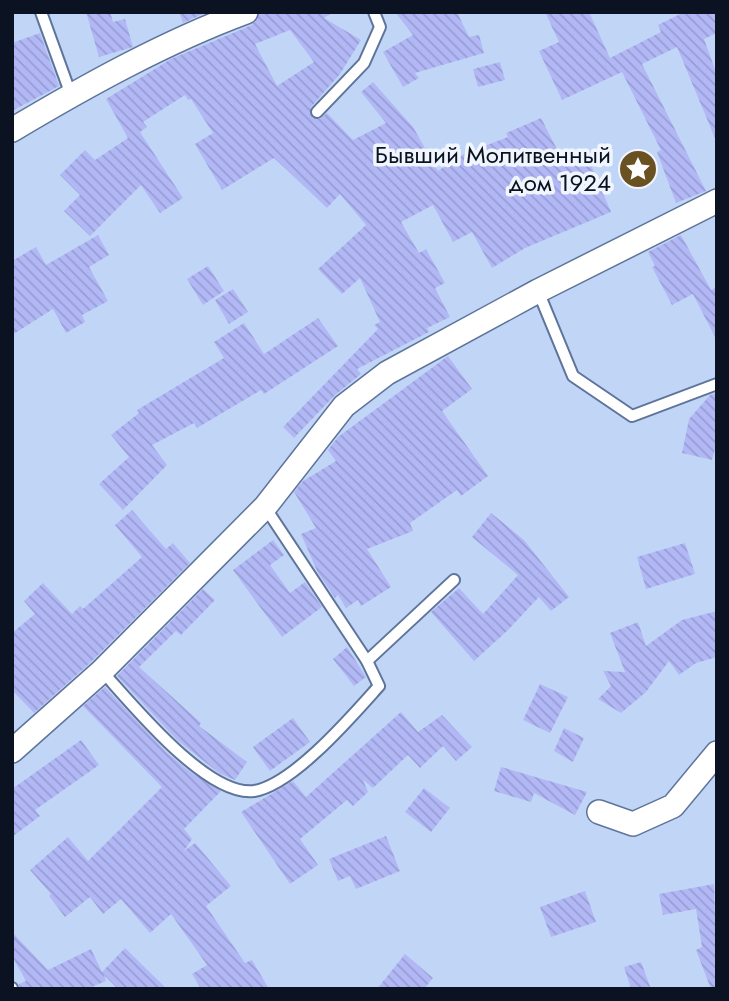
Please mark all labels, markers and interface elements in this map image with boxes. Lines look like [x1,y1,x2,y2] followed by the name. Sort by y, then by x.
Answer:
[375,137,611,200] place label: Бывший Молитвенный дом 1924
[617,148,659,190] place icon: Бывший Молитвенный дом 1924

